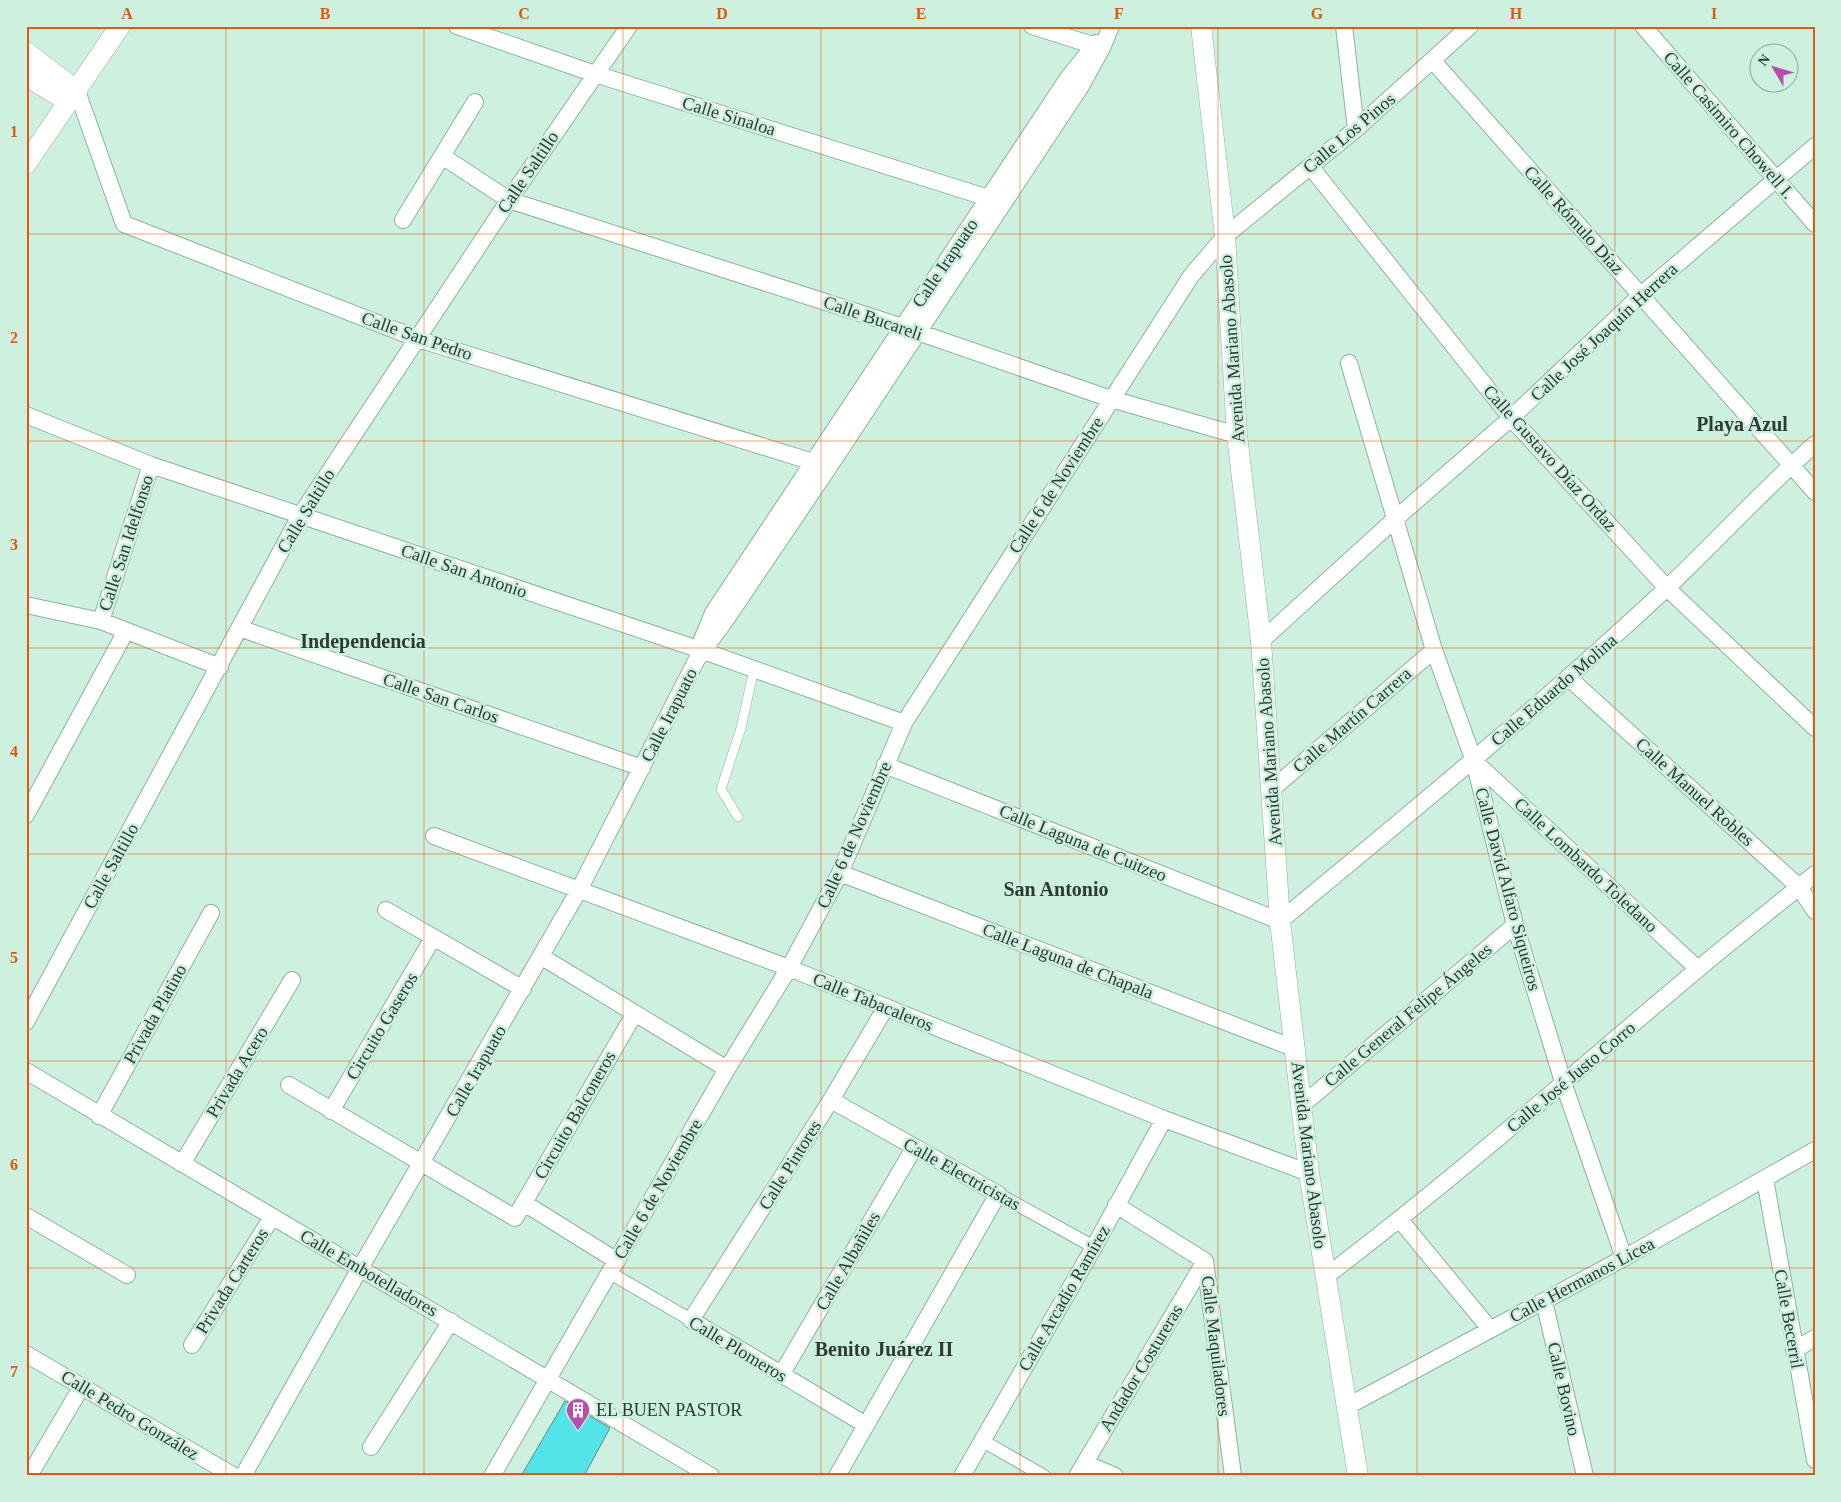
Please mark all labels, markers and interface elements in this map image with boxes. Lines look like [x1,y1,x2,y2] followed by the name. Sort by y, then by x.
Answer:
[121,5,133,22] text: A
[320,5,331,22] text: B
[518,5,530,22] text: C
[716,5,728,22] text: D
[916,5,926,22] text: E
[1114,5,1124,22] text: F
[1311,5,1324,22] text: G
[1510,5,1523,22] text: H
[1711,5,1717,22] text: I
[1748,42,1798,92] north arrow
[1659,47,1799,203] street label: Calle Casimiro Chowell I.
[1755,52,1773,69] text: N
[1299,89,1399,177] street label: Calle Los Pinos
[680,92,778,140] street label: Calle Sinaloa
[10,123,18,140] text: 1
[493,127,563,217] street label: Calle Saltillo
[1520,162,1628,278] street label: Calle Rómulo Díaz
[908,215,982,311] street label: Calle Irapuato
[1215,254,1249,444] street label: Avenida Mariano Abasolo
[1526,259,1682,405] street label: Calle José Joaquín Herrera
[821,292,925,344] street label: Calle Bucareli
[359,308,475,364] street label: Calle San Pedro
[10,329,18,346] text: 2
[1479,381,1621,535] street label: Calle Gustavo Díaz Ordaz
[1004,413,1108,557] street label: Calle 6 de Noviembre
[1696,413,1788,436] district label: Playa Azul
[273,465,339,557] street label: Calle Saltillo
[95,472,157,614] street label: Calle San Idelfonso
[10,536,18,553] text: 3
[398,540,530,602] street label: Calle San Antonio
[300,630,426,653] district label: Independencia
[1487,630,1621,750] street label: Calle Eduardo Molina
[1252,657,1286,847] street label: Avenida Mariano Abasolo
[1289,663,1415,777] street label: Calle Martín Carrera
[637,665,701,765] street label: Calle Irapuato
[381,669,501,727] street label: Calle San Carlos
[1632,734,1758,850] street label: Calle Manuel Robles
[10,743,18,760] text: 4
[813,759,895,911] street label: Calle 6 de Noviembre
[1471,785,1545,993] street label: Calle David Alfaro Siqueiros
[1510,793,1662,937] street label: Calle Lombardo Toledano
[997,800,1169,886] street label: Calle Laguna de Cuitzeo
[79,820,143,912] street label: Calle Saltillo
[1003,878,1109,900] district label: San Antonio
[980,919,1156,1003] street label: Calle Laguna de Chapala
[1320,938,1496,1091] street label: Calle General Felipe Ángeles
[10,949,18,966] text: 5
[119,961,191,1067] street label: Privada Platino
[342,969,422,1083] street label: Circuito Gaseros
[810,969,936,1035] street label: Calle Tabacaleros
[1503,1017,1639,1137] street label: Calle José Justo Corro
[442,1022,510,1120] street label: Calle Irapuato
[202,1023,272,1121] street label: Privada Acero
[530,1047,620,1183] street label: Circuito Balconeros
[1288,1060,1330,1250] street label: Avenida Mariano Abasolo
[610,1115,706,1263] street label: Calle 6 de Noviembre
[755,1117,825,1213] street label: Calle Pintores
[900,1134,1024,1214] street label: Calle Electricistas
[10,1156,18,1173] text: 6
[812,1208,884,1314] street label: Calle Albañiles
[1014,1222,1114,1374] street label: Calle Arcadio Ramírez
[192,1225,272,1337] street label: Privada Carteros
[297,1225,441,1321] street label: Calle Embotelladores
[1506,1233,1658,1327] street label: Calle Hermanos Licea
[1770,1268,1808,1370] street label: Calle Becerril
[1197,1275,1235,1417] street label: Calle Maquiladores
[1095,1301,1187,1435] street label: Andador Costureras
[685,1312,791,1386] street label: Calle Plomeros
[815,1338,953,1360] district label: Benito Juárez II
[1544,1340,1584,1438] street label: Calle Bovino
[10,1363,18,1380] text: 7
[58,1366,202,1464] street label: Calle Pedro González
[565,1397,591,1431] building icon: EL BUEN PASTOR
[596,1400,742,1420] place label: EL BUEN PASTOR

